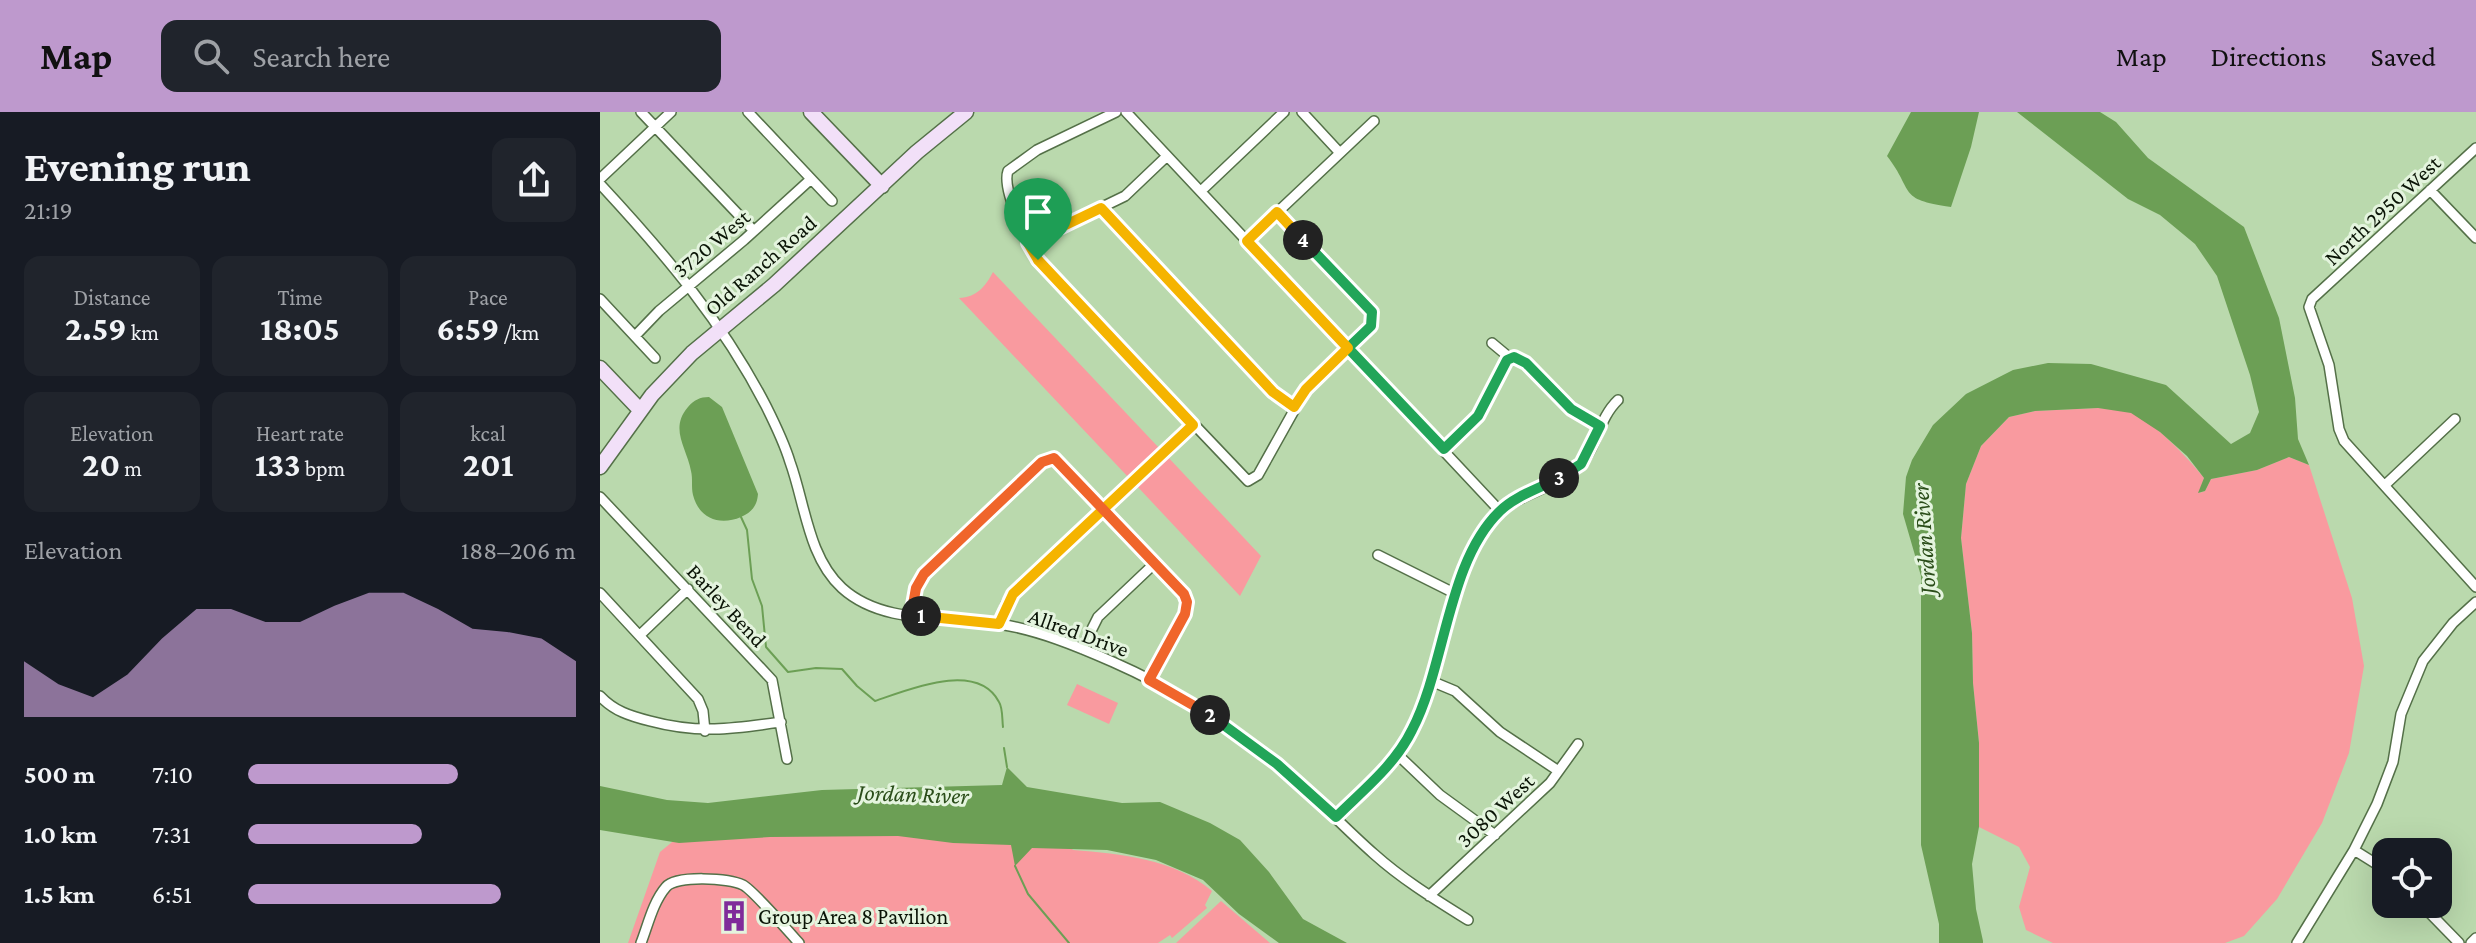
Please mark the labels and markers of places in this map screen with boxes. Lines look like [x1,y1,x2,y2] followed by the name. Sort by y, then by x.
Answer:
[1004,178,1072,260] pin
[1283,220,1323,260] pin: 4
[1539,458,1579,498] pin: 3
[901,596,941,636] pin: 1
[1190,695,1230,735] pin: 2
[717,899,751,933] building icon: Group Area 8 Pavilion
[758,904,948,929] place label: Group Area 8 Pavilion

